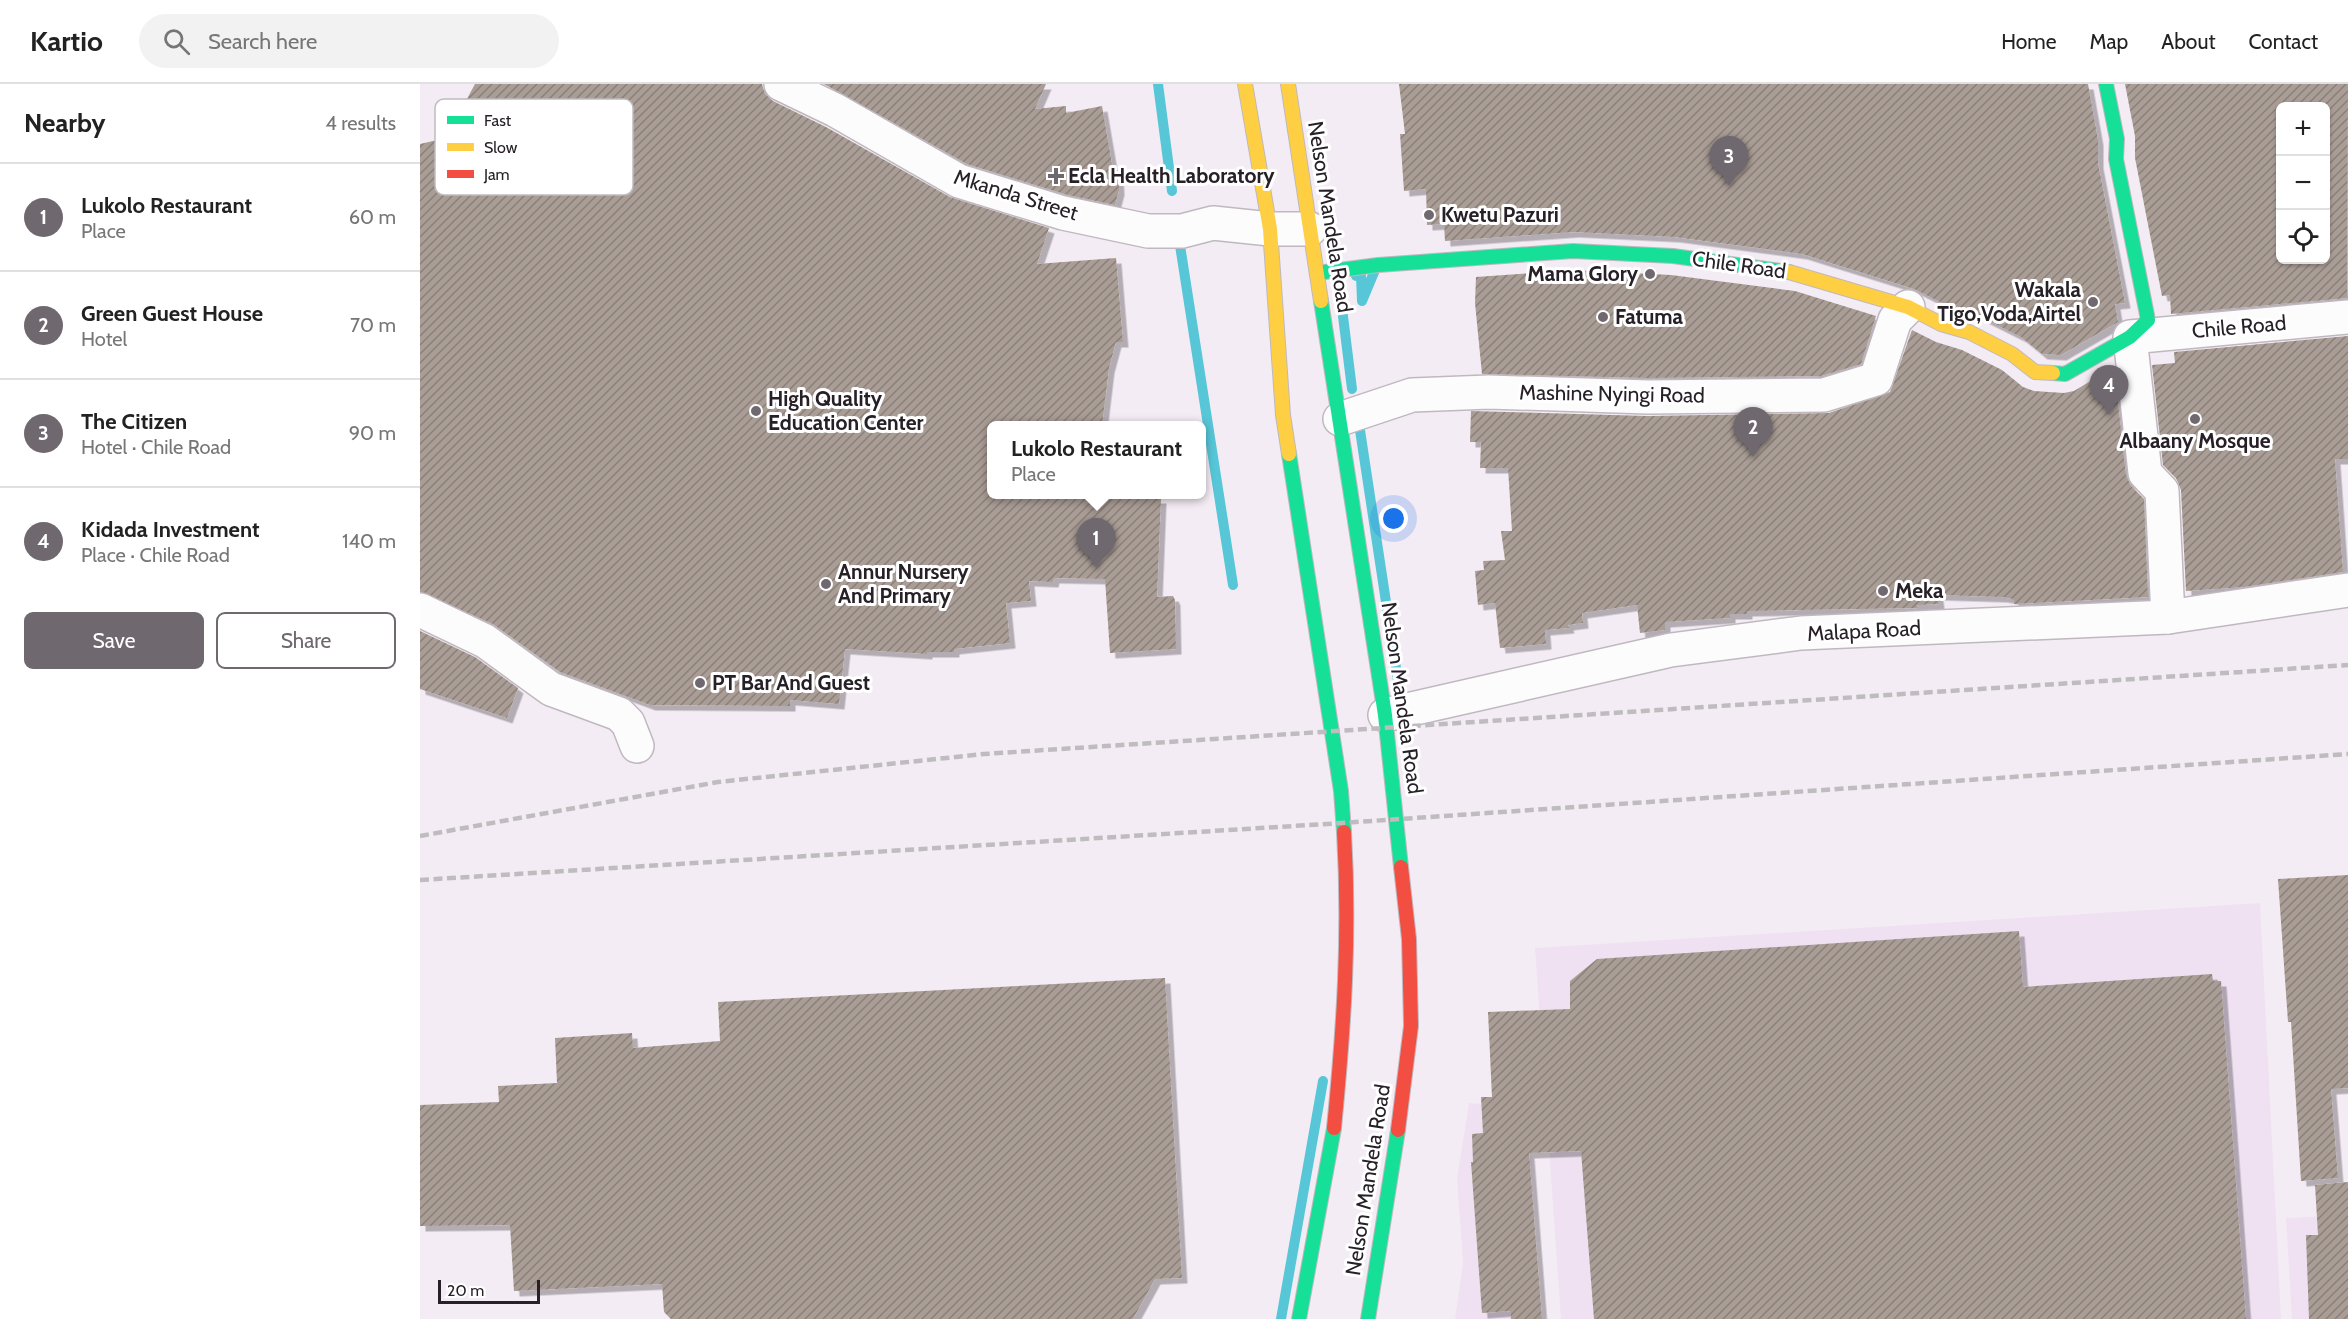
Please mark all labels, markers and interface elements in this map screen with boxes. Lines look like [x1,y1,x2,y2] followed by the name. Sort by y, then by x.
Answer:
[139,14,559,68] search box
[30,24,103,58] text: Kartio
[160,25,193,58] icon: search
[208,28,317,55] text: Search here
[2001,29,2057,54] text: Home
[2090,29,2128,54] text: Map
[2161,29,2215,54] text: About
[2248,29,2318,54] text: Contact
[435,99,633,195] legend
[2276,102,2330,264] map controls
[2276,102,2330,156] button: +
[24,107,105,139] text: Nearby
[325,111,396,135] text: 4 results
[484,111,512,130] text: Fast
[1303,119,1358,314] street label: Nelson Mandela Road
[1710,136,1748,186] pin: 3
[484,138,518,157] text: Slow
[2276,156,2330,210] button: −
[1068,163,1275,188] place label: Ecla Health Laboratory
[951,164,1081,225] street label: Mkanda Street
[483,165,510,184] text: Jam
[1049,169,1063,183] marker: Ecla Health Laboratory
[81,192,252,219] text: Lukolo Restaurant
[1441,202,1559,227] place label: Kwetu Pazuri
[40,205,47,229] text: 1
[349,205,396,229] text: 60 m
[1422,208,1436,222] marker: Kwetu Pazuri
[2276,210,2330,264] button: locate
[81,219,126,243] text: Place
[1690,246,1788,283] street label: Chile Road
[1527,261,1639,286] place label: Mama Glory
[1643,267,1657,281] marker: Mama Glory
[1937,277,2082,326] place label: Wakala Tigo,Voda,Airtel
[2086,295,2100,309] marker: Wakala Tigo,Voda,Airtel
[81,300,263,327] text: Green Guest House
[1615,304,1684,329] place label: Fatuma
[1596,310,1610,324] marker: Fatuma
[2191,310,2287,343] street label: Chile Road
[38,313,49,337] text: 2
[350,313,396,337] text: 70 m
[81,327,127,351] text: Hotel
[2090,366,2128,415] pin: 4
[1519,379,1705,408] street label: Mashine Nyingi Road
[768,386,924,435] place label: High Quality Education Center
[749,404,763,418] marker: High Quality Education Center
[81,408,187,435] text: The Citizen
[1734,408,1772,457] pin: 2
[2188,412,2202,426] marker: Albaany Mosque
[38,421,49,445] text: 3
[349,421,396,445] text: 90 m
[987,421,1206,499] popup
[2119,428,2271,453] place label: Albaany Mosque
[81,435,231,459] text: Hotel · Chile Road
[1011,435,1182,462] text: Lukolo Restaurant
[1011,462,1056,486] text: Place
[1379,504,1408,533] your location
[81,516,259,543] text: Kidada Investment
[1076,518,1116,568] pin: 1
[37,529,50,553] text: 4
[342,529,396,553] text: 140 m
[81,543,230,567] text: Place · Chile Road
[838,559,969,608] place label: Annur Nursery And Primary
[819,577,833,591] marker: Annur Nursery And Primary
[1895,578,1944,603] place label: Meka
[1876,584,1890,598] marker: Meka
[1377,600,1428,795] street label: Nelson Mandela Road
[24,612,204,669] button: Save
[216,612,396,669] button: Share
[1806,615,1922,646] street label: Malapa Road
[712,670,870,695] place label: PT Bar And Guest
[693,676,707,690] marker: PT Bar And Guest
[1340,1082,1395,1277] street label: Nelson Mandela Road
[438,1277,540,1304] scale bar
[447,1281,484,1300] text: 20 m

